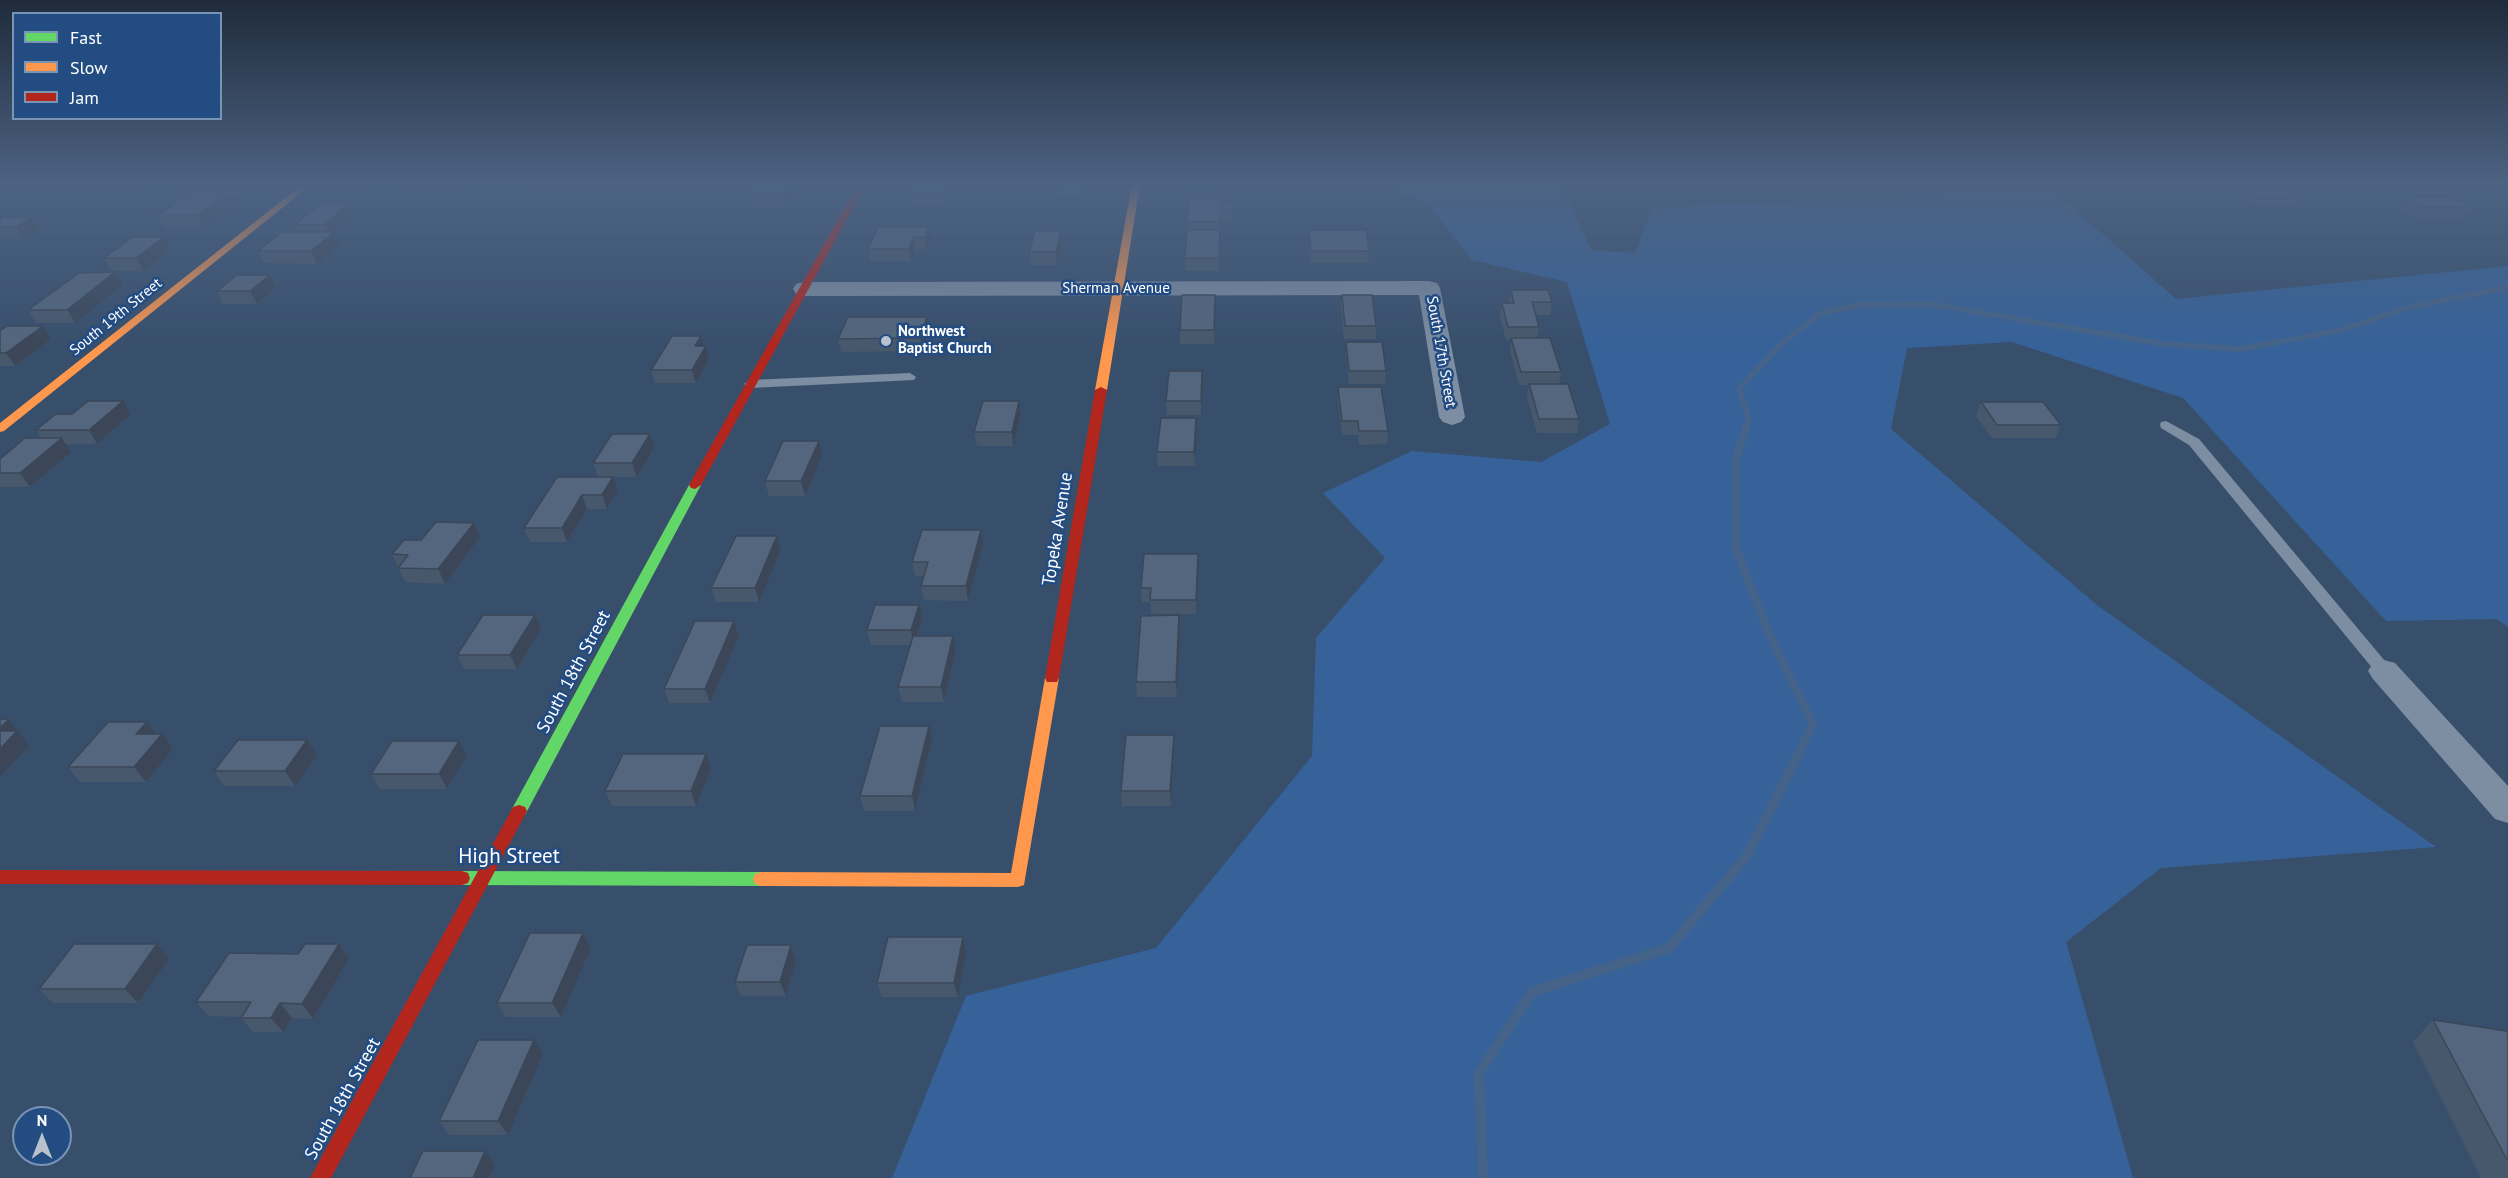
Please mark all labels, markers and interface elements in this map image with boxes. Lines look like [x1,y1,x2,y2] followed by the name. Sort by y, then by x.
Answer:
[12,12,222,120] legend
[70,26,102,49] text: Fast
[70,56,108,79] text: Slow
[70,86,99,109] text: Jam
[66,274,166,360] street label: South 19th Street
[1062,280,1170,298] street label: Sherman Avenue
[1422,295,1460,409] street label: South 17th Street
[898,323,992,358] place label: Northwest Baptist Church
[879,334,893,348] marker: Northwest Baptist Church
[1038,471,1078,587] street label: Topeka Avenue
[533,607,615,737] street label: South 18th Street
[458,844,560,870] street label: High Street
[301,1034,385,1164] street label: South 18th Street
[12,1106,72,1166] north arrow
[37,1110,47,1130] text: N

